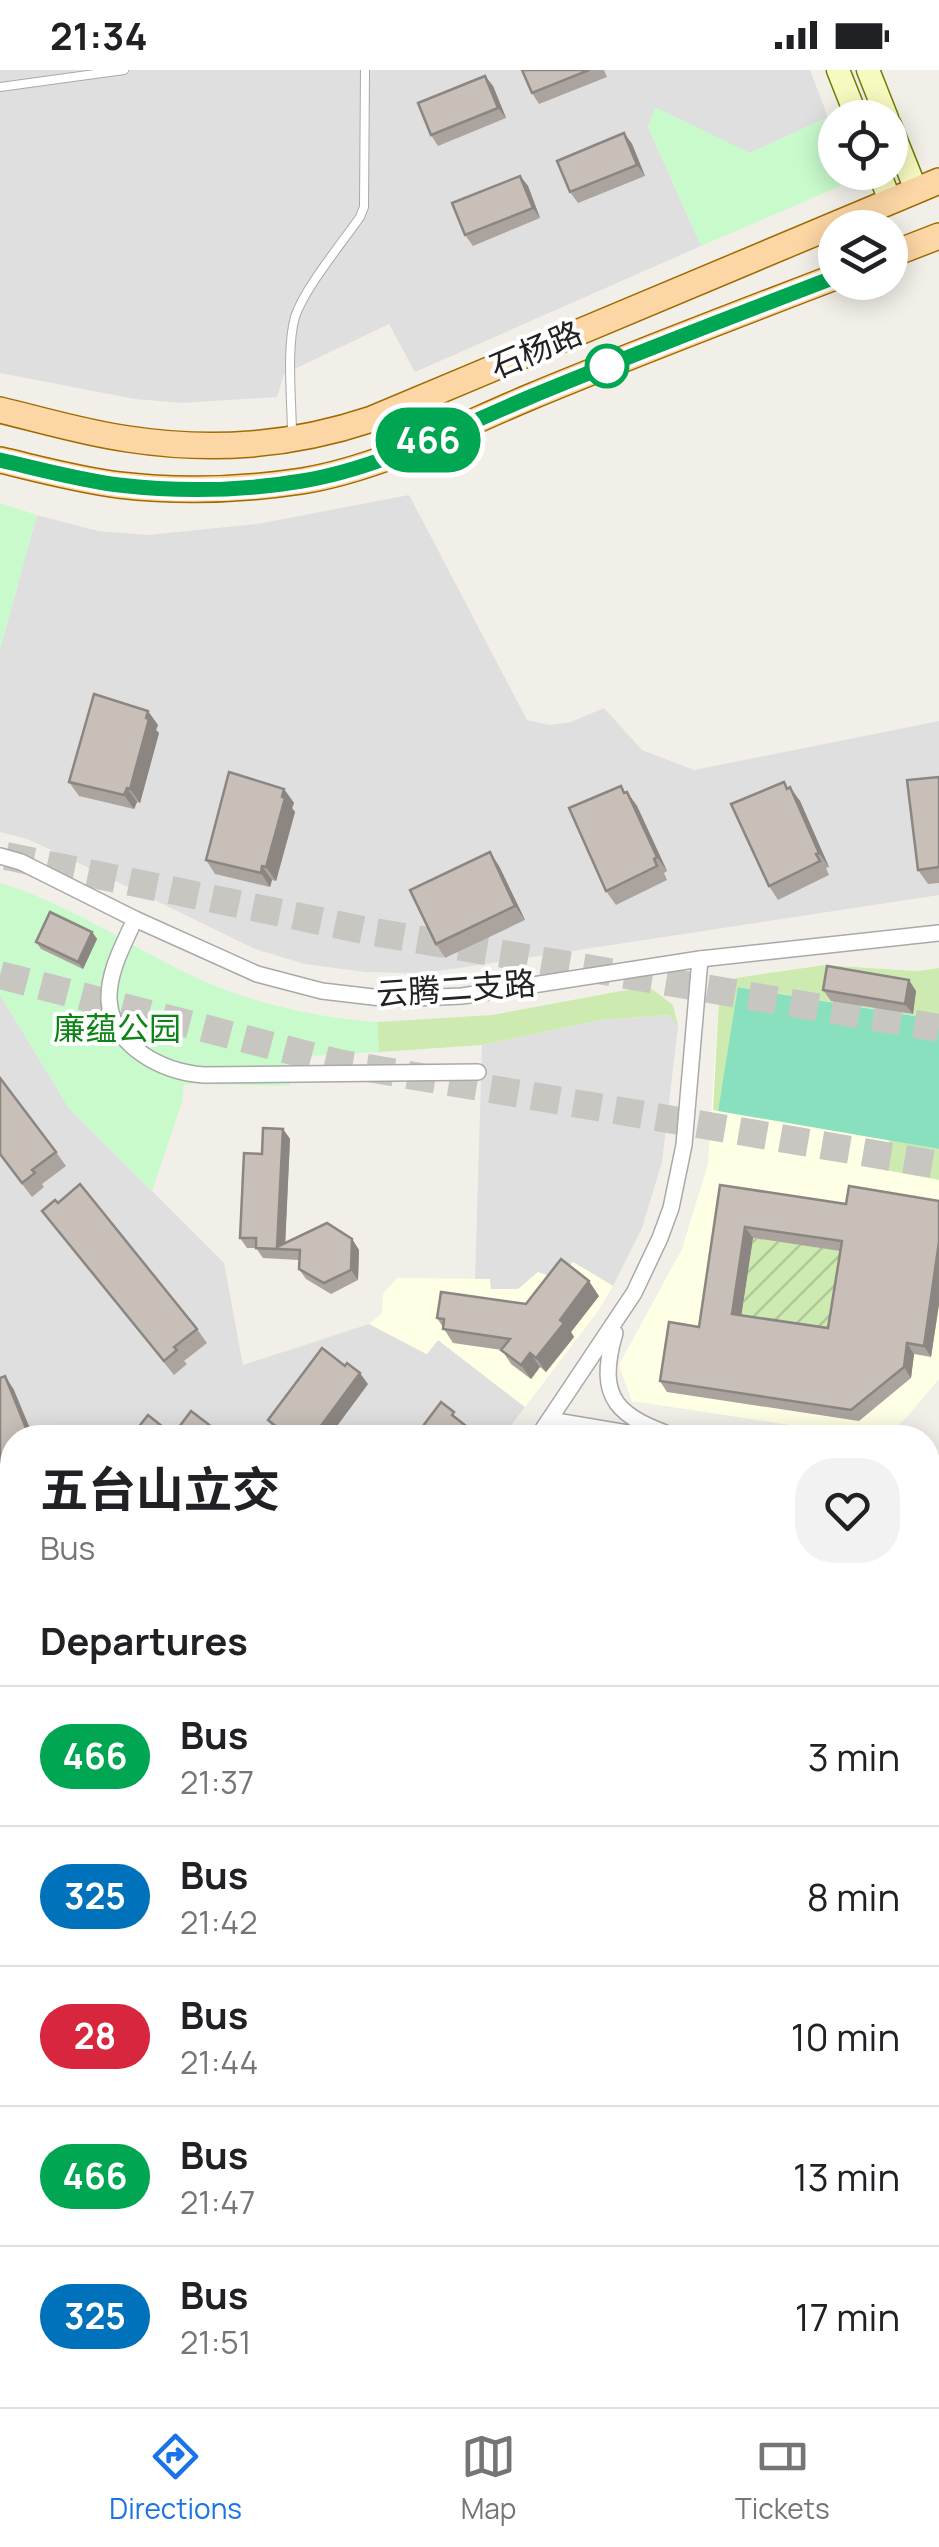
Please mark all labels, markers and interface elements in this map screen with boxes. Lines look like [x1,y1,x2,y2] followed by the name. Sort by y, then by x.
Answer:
[50,9,148,61] text: 21:34
[818,100,908,300] map controls
[818,100,908,190] button: locate
[818,210,908,300] button: layers
[483,310,588,388] street label: 石杨路
[586,345,628,387] unlabelled marker
[370,408,486,472] line badge: 466
[396,416,460,464] text: 466
[375,960,537,1016] street label: 云腾二支路
[53,1006,181,1050] park label: 廉蕴公园
[40,1456,280,1521] text: 五台山立交
[795,1458,900,1563] button: heart
[40,1526,95,1570] text: Bus
[40,1614,248,1666] text: Departures
[180,1708,248,1760] text: Bus
[808,1730,900,1782] text: 3 min
[63,1732,127,1780] text: 466
[180,1760,254,1804] text: 21:37
[180,1848,248,1900] text: Bus
[807,1870,900,1922] text: 8 min
[64,1872,126,1920] text: 325
[180,1900,257,1944] text: 21:42
[180,1988,248,2040] text: Bus
[791,2010,900,2062] text: 10 min
[74,2012,116,2060] text: 28
[180,2040,258,2084] text: 21:44
[180,2128,248,2180] text: Bus
[793,2150,900,2202] text: 13 min
[63,2152,127,2200] text: 466
[180,2180,255,2224] text: 21:47
[180,2268,248,2320] text: Bus
[795,2290,900,2342] text: 17 min
[64,2292,126,2340] text: 325
[180,2320,251,2364] text: 21:51
[109,2429,242,2527] tab: Directions
[461,2429,516,2527] tab: Map
[735,2429,830,2527] tab: Tickets

